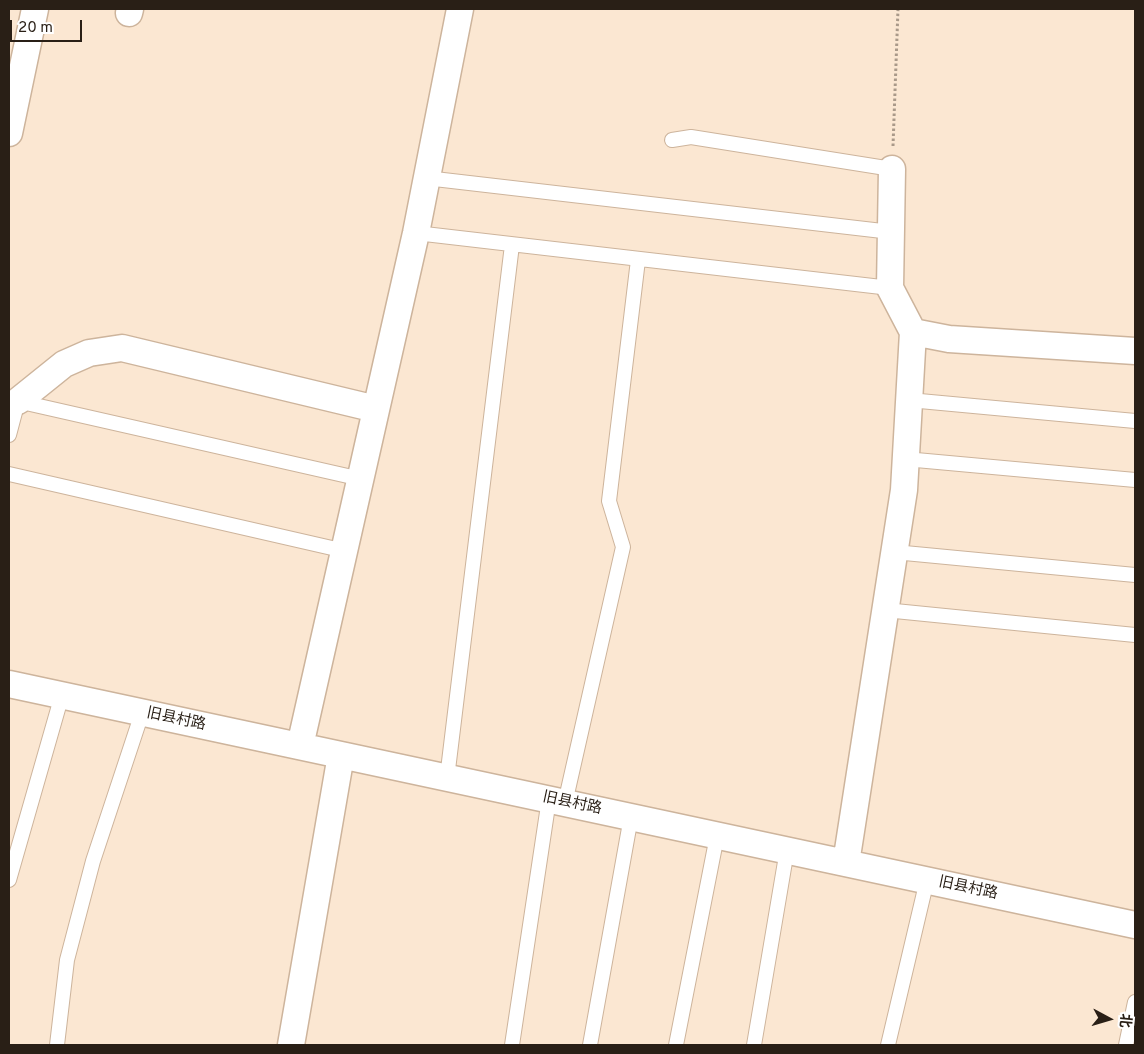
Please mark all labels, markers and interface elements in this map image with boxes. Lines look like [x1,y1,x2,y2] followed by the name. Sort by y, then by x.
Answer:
[12,10,85,42] scale bar
[18,19,53,38] text: 20 m
[145,705,207,735] street label: 旧县村路
[541,789,603,819] street label: 旧县村路
[937,874,999,904] street label: 旧县村路
[1084,994,1134,1044] north arrow
[1115,1013,1134,1028] text: 北

